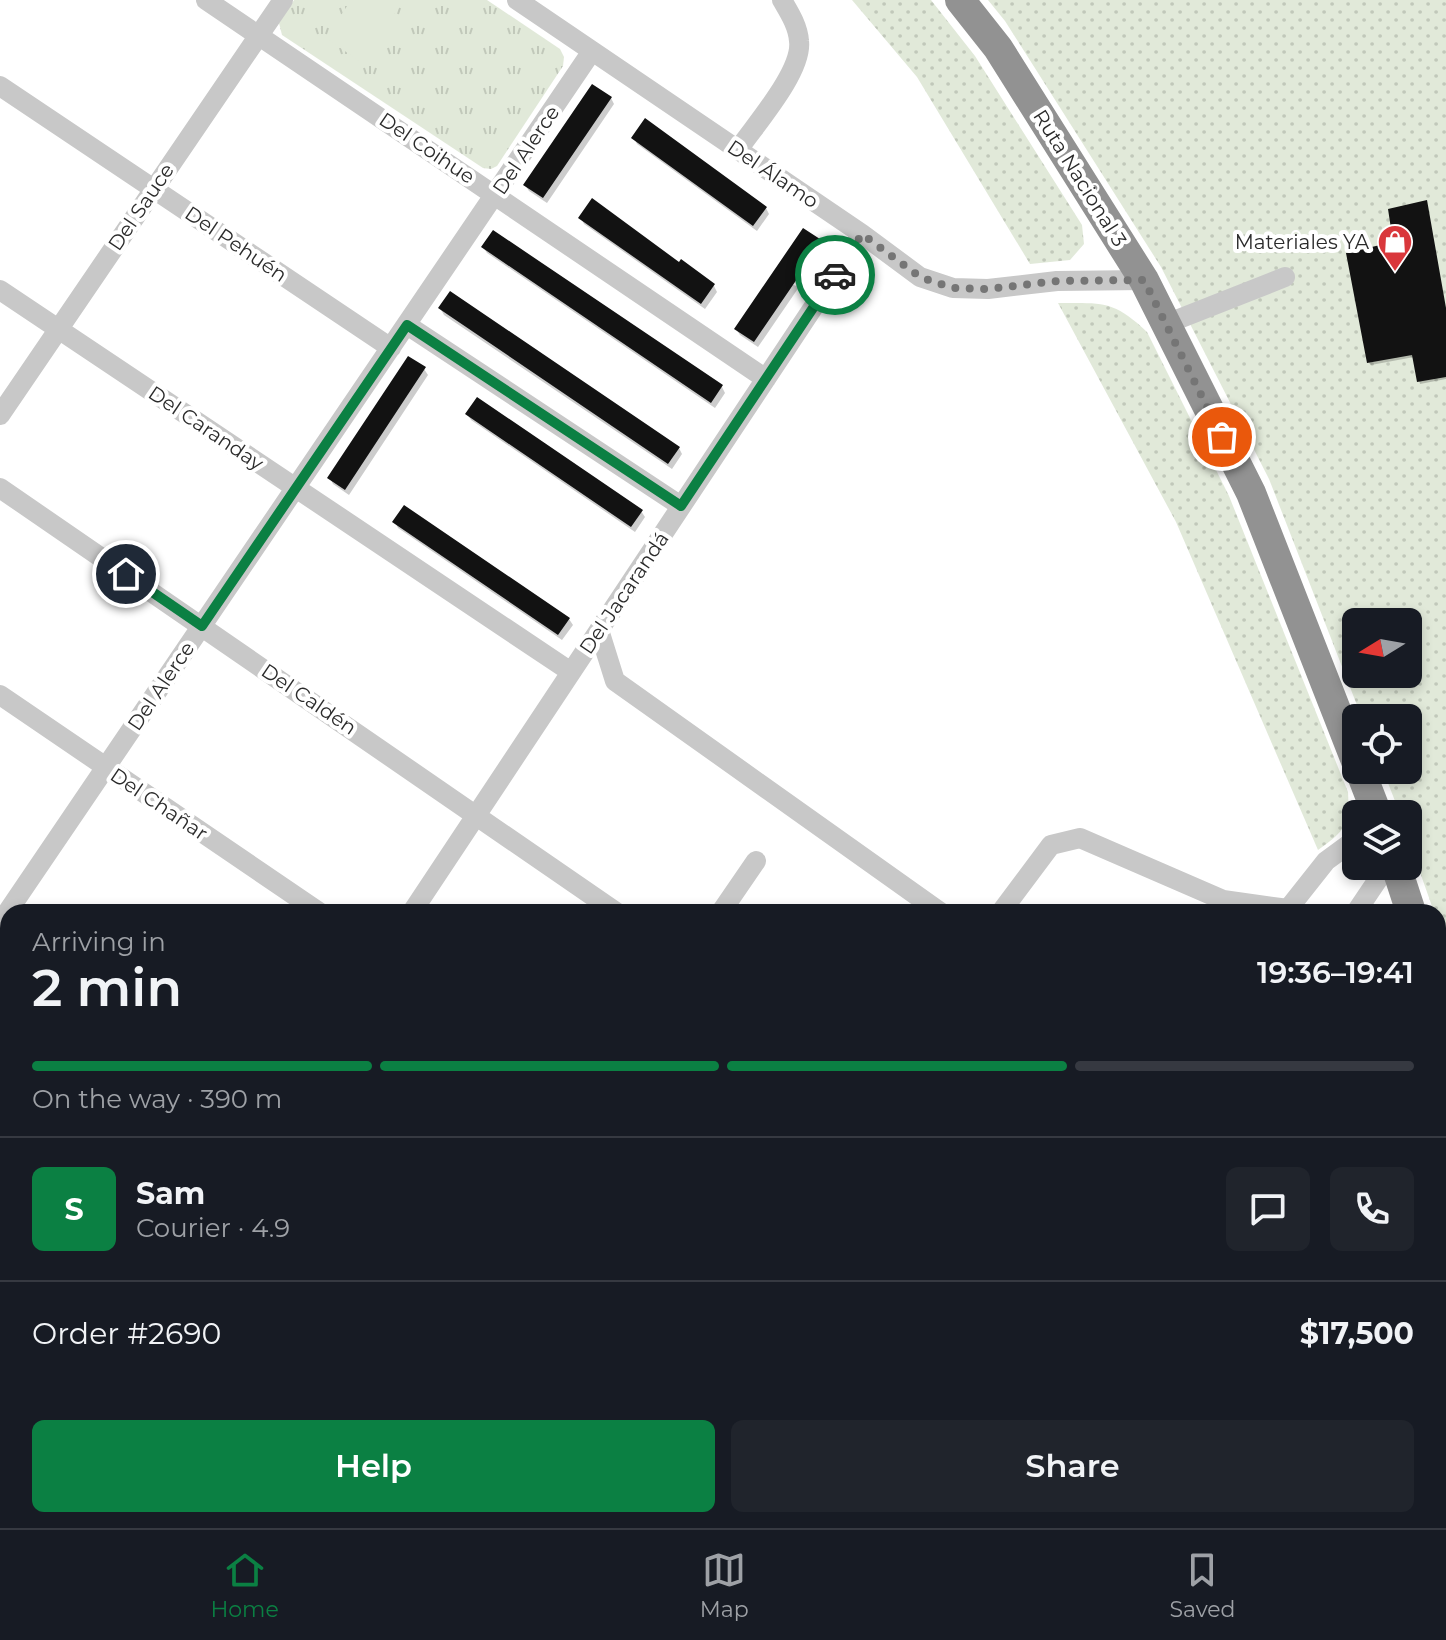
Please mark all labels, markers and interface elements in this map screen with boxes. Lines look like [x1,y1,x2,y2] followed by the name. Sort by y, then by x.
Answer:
[488,101,564,199] street label: Del Alerce
[1028,105,1132,251] street label: Ruta Nacional 3
[375,107,479,189] street label: Del Coihue
[723,135,823,213] street label: Del Álamo
[103,159,179,255] street label: Del Sauce
[180,201,292,287] street label: Del Pehuén
[1376,223,1414,273] shop icon: Materiales YA
[1235,230,1370,254] place label: Materiales YA
[795,235,875,315] courier
[813,253,857,297] icon: car
[144,381,268,475] street label: Del Caranday
[1188,403,1256,471] pin
[1200,415,1244,459] icon: bag
[574,527,674,659] street label: Del Jacarandá
[92,540,160,608] pin
[104,552,148,596] icon: home
[1342,608,1422,688] north arrow
[1342,608,1422,880] map controls
[123,637,199,735] street label: Del Alerce
[257,658,361,740] street label: Del Caldén
[1342,704,1422,784] button: locate
[106,763,212,845] street label: Del Chañar
[1342,800,1422,880] button: layers
[32,926,166,958] text: Arriving in
[1257,954,1414,991] text: 19:36–19:41
[32,956,182,1019] text: 2 min
[32,1083,282,1115] text: On the way · 390 m
[1226,1167,1310,1251] button: chat
[1330,1167,1414,1251] button: phone
[136,1175,205,1212] text: Sam
[64,1191,84,1228] text: S
[136,1212,290,1244] text: Courier · 4.9
[32,1315,221,1352] text: Order #2690
[1300,1315,1414,1352] text: $17,500
[32,1420,715,1512] button: Help
[731,1420,1414,1512] button: Share
[210,1548,279,1623] tab: Home
[700,1548,749,1623] tab: Map
[1169,1548,1236,1623] tab: Saved

